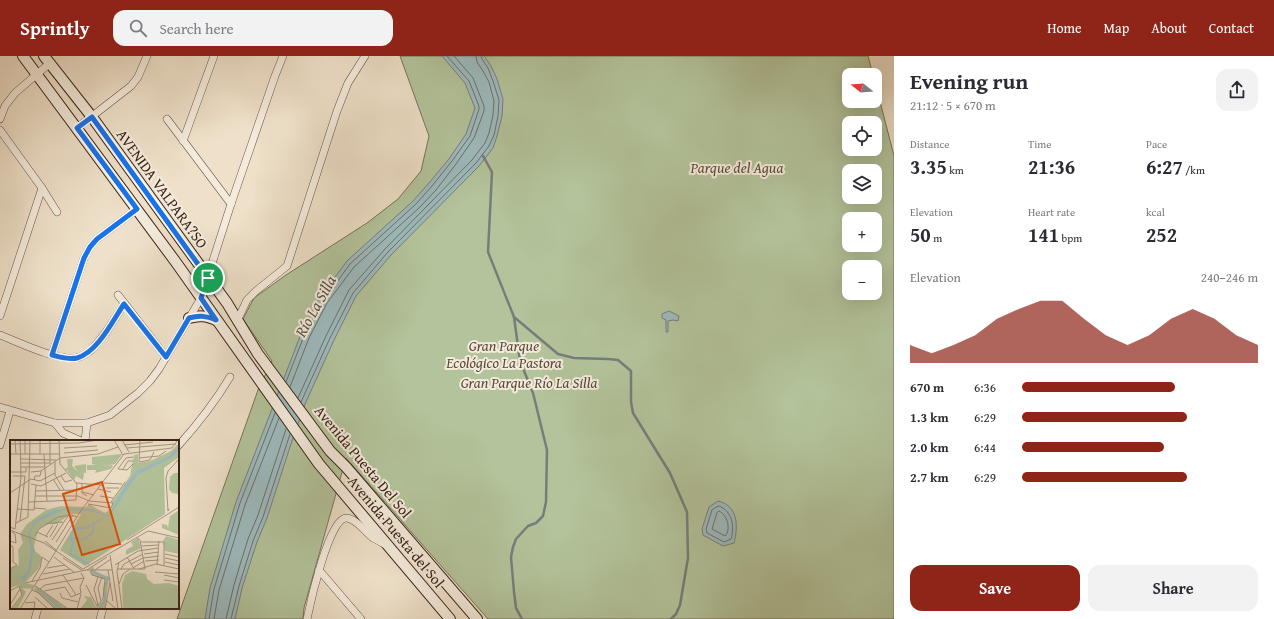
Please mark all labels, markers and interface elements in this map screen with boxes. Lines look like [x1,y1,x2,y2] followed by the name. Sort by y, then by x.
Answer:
[113,10,393,46] search box
[20,14,89,42] text: Sprintly
[127,17,149,39] icon: search
[159,18,233,39] text: Search here
[1047,18,1082,38] text: Home
[1104,18,1129,38] text: Map
[1151,18,1187,38] text: About
[1209,18,1254,38] text: Contact
[910,65,1028,97] text: Evening run
[842,68,882,108] north arrow
[842,68,882,300] map controls
[1216,69,1258,111] button: share
[910,96,996,115] text: 21:12 · 5 × 670 m
[842,116,882,156] button: locate
[112,125,213,253] street label: AVENIDA VALPARA?SO
[910,136,949,152] text: Distance
[1028,136,1051,152] text: Time
[1146,136,1167,152] text: Pace
[910,152,947,181] text: 3.35
[1028,152,1075,181] text: 21:36
[1146,152,1183,181] text: 6:27
[690,157,784,178] park label: Parque del Agua
[947,162,964,178] text: km
[1183,162,1205,178] text: /km
[842,164,882,204] button: layers
[910,204,953,220] text: Elevation
[1028,204,1075,220] text: Heart rate
[1146,204,1165,220] text: kcal
[842,212,882,252] button: +
[910,220,931,249] text: 50
[1028,220,1059,249] text: 141
[1146,220,1177,249] text: 252
[931,230,942,246] text: m
[1059,230,1082,246] text: bpm
[842,260,882,300] button: −
[191,261,225,295] pin
[197,267,219,289] icon: arrive
[910,268,961,287] text: Elevation
[1201,268,1258,287] text: 240–246 m
[288,270,342,342] water label: Río La Silla
[445,335,562,373] park label: Gran Parque Ecológico La Pastora
[461,372,597,393] park label: Gran Parque Río La Silla
[910,378,944,397] text: 670 m
[974,378,996,397] text: 6:36
[310,401,417,523] street label: Avenida Puesta Del Sol
[910,408,949,427] text: 1.3 km
[974,408,996,427] text: 6:29
[910,438,949,457] text: 2.0 km
[974,438,996,457] text: 6:44
[10,440,179,609] inset map
[910,468,949,487] text: 2.7 km
[974,468,996,487] text: 6:29
[343,471,449,592] street label: Avenida Puesta del Sol
[910,565,1080,611] button: Save
[1088,565,1258,611] button: Share

